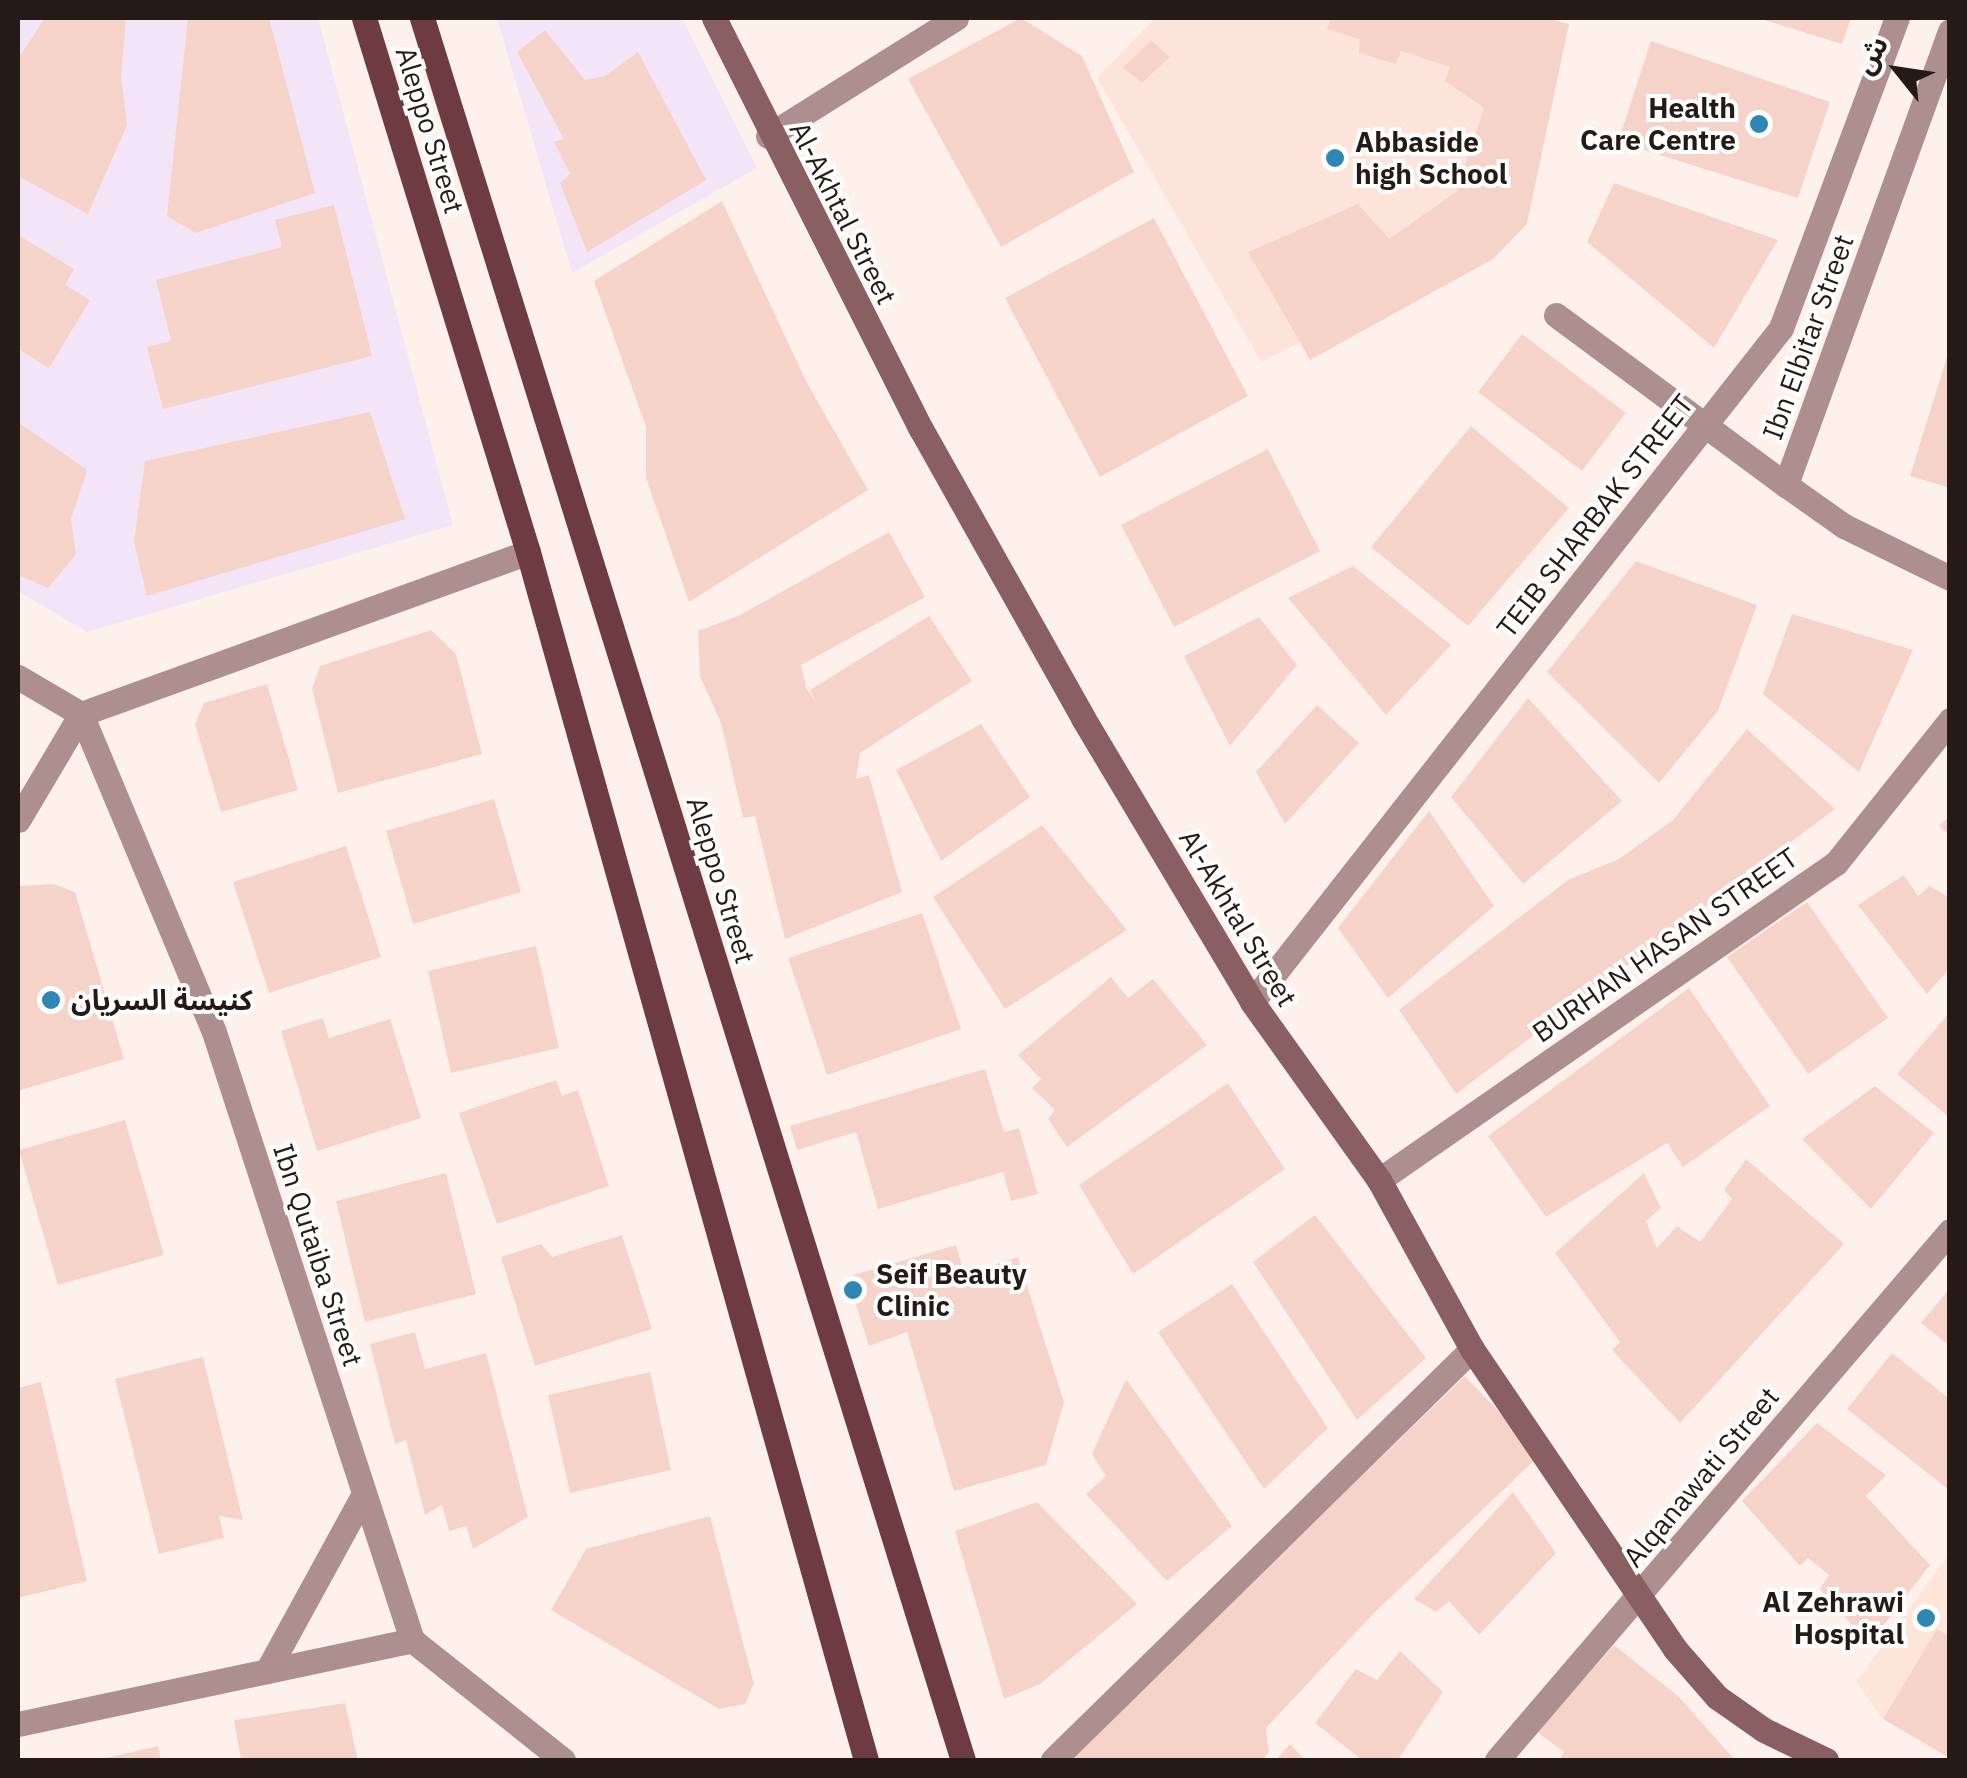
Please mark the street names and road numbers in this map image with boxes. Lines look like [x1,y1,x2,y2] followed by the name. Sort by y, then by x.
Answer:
[389,43,471,217] street label: Aleppo Street
[783,116,903,310] street label: Al-Akhtal Street
[1755,230,1861,444] street label: Ibn Elbitar Street
[1490,388,1700,644] street label: TEIB SHARBAK STREET
[680,793,762,967] street label: Aleppo Street
[1172,823,1304,1013] street label: Al-Akhtal Street
[1526,841,1804,1049] street label: BURHAN HASAN STREET
[266,1139,370,1371] street label: Ibn Qutaiba Street
[1616,1380,1786,1574] street label: Alqanawati Street

